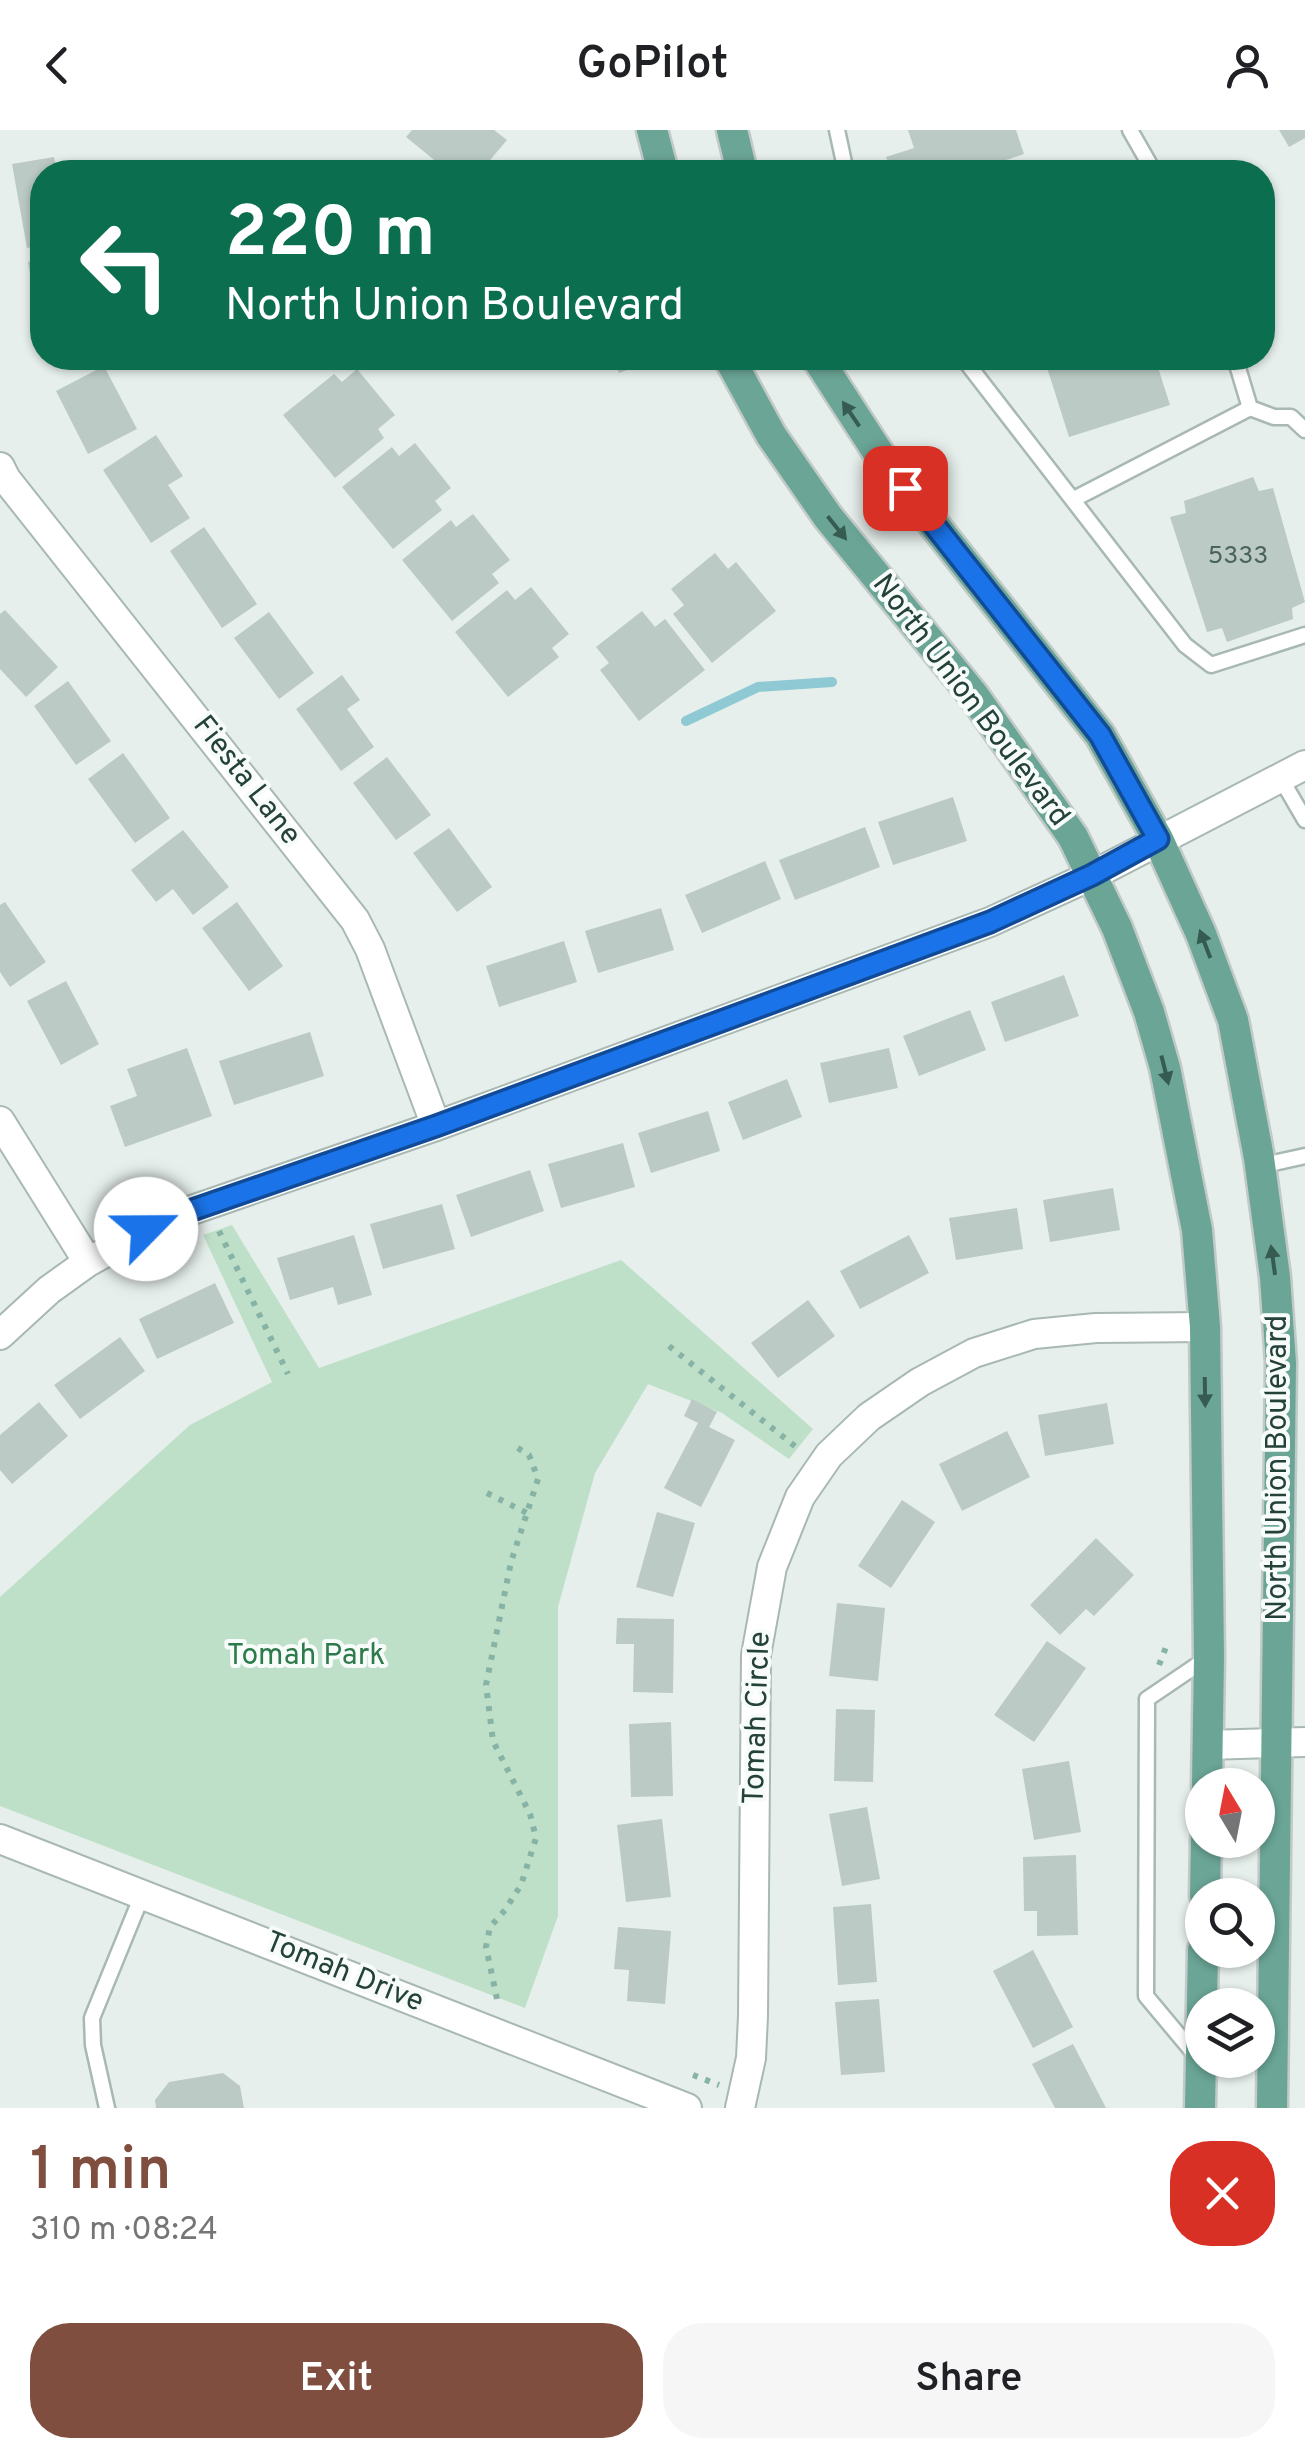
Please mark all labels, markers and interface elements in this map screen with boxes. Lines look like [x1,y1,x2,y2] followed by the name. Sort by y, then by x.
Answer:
[576,37,729,94] text: GoPilot
[30,38,85,93] icon: back
[1220,38,1275,93] icon: person
[225,192,435,281] text: 220 m
[60,200,190,330] icon: left
[225,279,684,336] text: North Union Boulevard
[843,401,861,428] one-way arrow
[863,446,948,531] pin
[878,461,933,516] icon: arrive
[826,516,847,541] one-way arrow
[1208,541,1268,573] house number: 5333
[863,568,1077,834] street label: North Union Boulevard
[184,709,308,853] street label: Fiesta Lane
[1196,929,1212,959] one-way arrow
[1157,1055,1173,1086] one-way arrow
[94,1177,198,1281] position arrow
[1264,1244,1280,1276] one-way arrow
[1260,1315,1297,1621] street label: North Union Boulevard
[1198,1376,1214,1408] one-way arrow
[736,1631,780,1805] street label: Tomah Circle
[227,1638,385,1675] park label: Tomah Park
[1185,1768,1275,1858] north arrow
[1185,1768,1275,2078] map controls
[1185,1878,1275,1968] button: search
[259,1924,429,2022] street label: Tomah Drive
[1185,1988,1275,2078] button: layers
[30,2135,171,2211] text: 1 min
[1170,2141,1275,2246] button: close
[30,2211,218,2251] text: 310 m · 08:24
[30,2323,643,2438] button: Exit
[663,2323,1275,2438] button: Share

